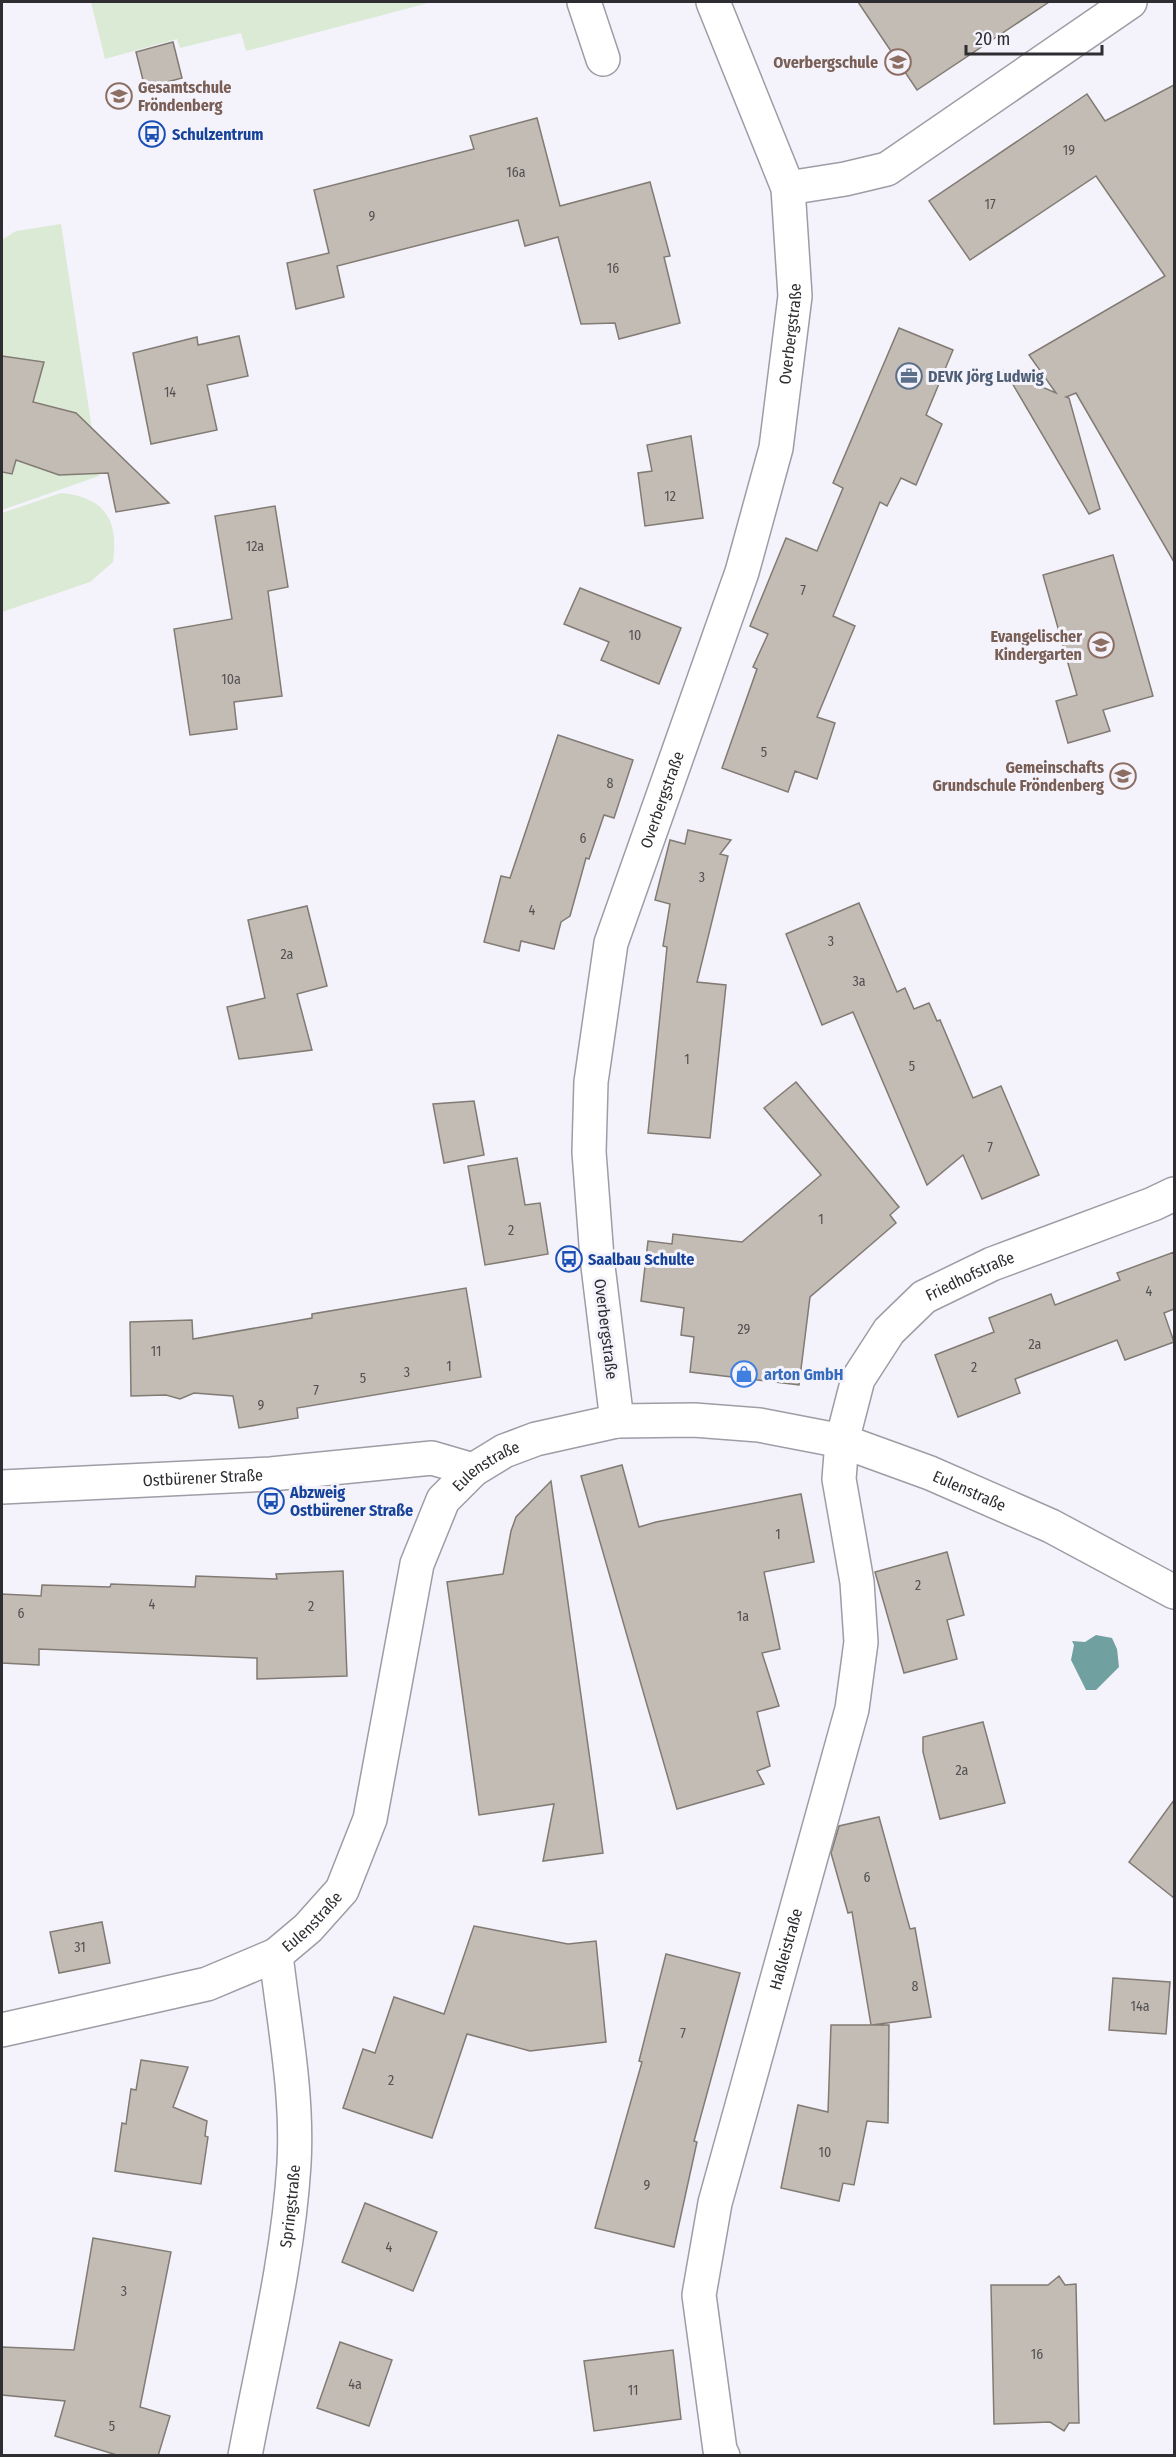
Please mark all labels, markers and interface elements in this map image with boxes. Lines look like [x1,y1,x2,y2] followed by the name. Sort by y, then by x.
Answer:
[966,18,1102,56] scale bar
[975,28,1010,50] text: 20 m
[883,47,913,77] school or university icon: Overbergschule
[773,53,878,72] place label: Overbergschule
[138,78,231,115] place label: Gesamtschule Fröndenberg
[104,81,134,111] school or university icon: Gesamtschule Fröndenberg
[137,119,167,149] bus stop icon: Schulzentrum
[172,125,264,144] place label: Schulzentrum
[1063,142,1075,159] house number: 19
[506,164,526,181] house number: 16a
[984,196,996,213] house number: 17
[369,208,376,225] house number: 9
[607,260,619,277] house number: 16
[775,283,805,385] street label: Overbergstraße
[894,361,924,391] office icon: DEVK Jörg Ludwig
[928,367,1044,386] place label: DEVK Jörg Ludwig
[164,384,176,401] house number: 14
[664,488,676,505] house number: 12
[246,538,264,555] house number: 12a
[800,582,806,599] house number: 7
[629,627,641,644] house number: 10
[991,627,1082,664] place label: Evangelischer Kindergarten
[1086,630,1116,660] school or university icon: Evangelischer Kindergarten
[221,671,241,688] house number: 10a
[761,744,767,761] house number: 5
[636,749,687,851] street label: Overbergstraße
[932,758,1104,795] place label: Gemeinschafts Grundschule Fröndenberg
[1108,761,1138,791] school or university icon: Gemeinschafts Grundschule Fröndenberg
[607,775,614,792] house number: 8
[580,830,587,847] house number: 6
[699,869,705,886] house number: 3
[529,902,536,919] house number: 4
[828,933,834,950] house number: 3
[281,946,294,963] house number: 2a
[852,973,866,990] house number: 3a
[684,1051,690,1068] house number: 1
[909,1058,915,1075] house number: 5
[987,1139,993,1156] house number: 7
[818,1211,824,1228] house number: 1
[508,1222,514,1239] house number: 2
[554,1244,584,1274] bus stop icon: Saalbau Schulte
[922,1247,1017,1304] street label: Friedhofstraße
[588,1250,694,1269] place label: Saalbau Schulte
[590,1278,622,1380] street label: Overbergstraße
[1146,1283,1153,1300] house number: 4
[738,1321,751,1338] house number: 29
[1029,1336,1042,1353] house number: 2a
[151,1343,161,1360] house number: 11
[446,1358,452,1375] house number: 1
[729,1359,759,1389] shop icon: arton GmbH
[971,1359,977,1376] house number: 2
[404,1364,410,1381] house number: 3
[764,1365,843,1384] place label: arton GmbH
[360,1370,366,1387] house number: 5
[313,1382,319,1399] house number: 7
[258,1397,265,1414] house number: 9
[448,1437,522,1495] street label: Eulenstraße
[142,1465,263,1490] street label: Ostbürener Straße
[930,1466,1009,1515] street label: Eulenstraße
[289,1483,413,1520] place label: Abzweig Ostbürener Straße
[256,1486,286,1516] bus stop icon: Abzweig Ostbürener Straße
[775,1526,781,1543] house number: 1
[915,1577,921,1594] house number: 2
[149,1596,156,1613] house number: 4
[308,1598,314,1615] house number: 2
[18,1605,25,1622] house number: 6
[737,1608,749,1625] house number: 1a
[956,1762,969,1779] house number: 2a
[864,1869,871,1886] house number: 6
[278,1887,346,1956] street label: Eulenstraße
[765,1906,806,1992] street label: Haßleistraße
[74,1939,86,1956] house number: 31
[912,1978,919,1995] house number: 8
[1130,1998,1150,2015] house number: 14a
[680,2025,686,2042] house number: 7
[388,2072,394,2089] house number: 2
[819,2144,831,2161] house number: 10
[275,2164,303,2249] street label: Springstraße
[644,2177,651,2194] house number: 9
[386,2239,393,2256] house number: 4
[121,2283,127,2300] house number: 3
[1031,2346,1043,2363] house number: 16
[348,2376,362,2393] house number: 4a
[628,2382,638,2399] house number: 11
[109,2418,115,2435] house number: 5

